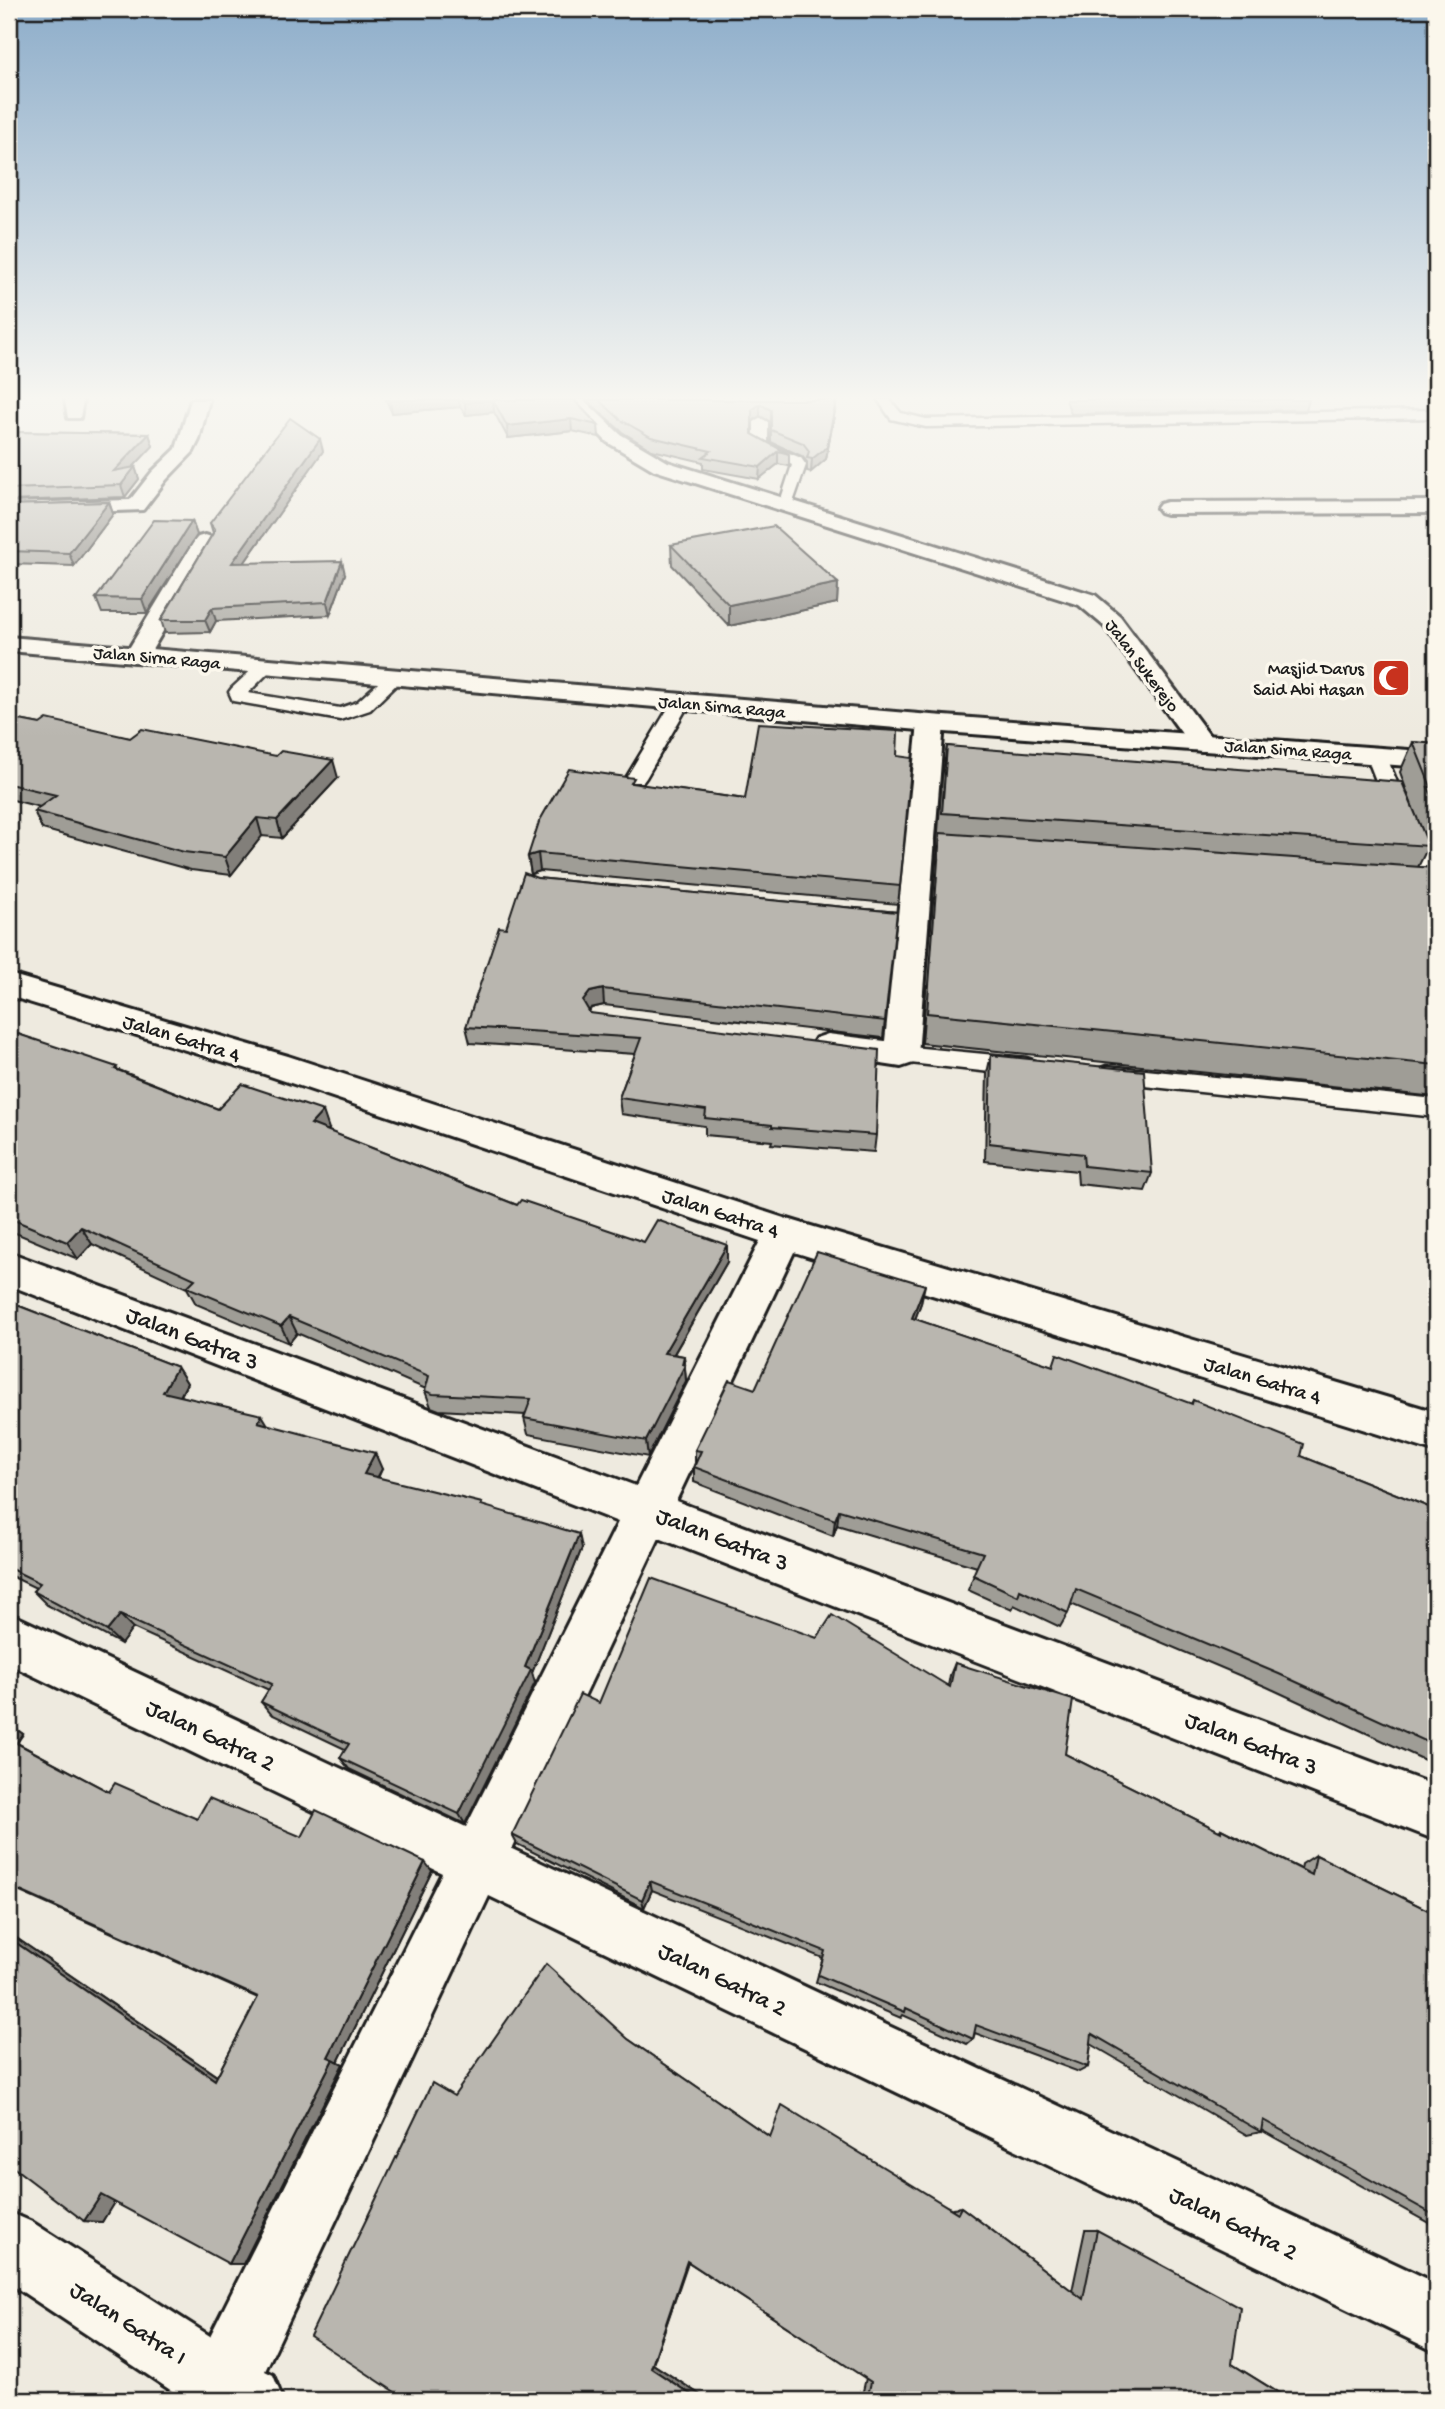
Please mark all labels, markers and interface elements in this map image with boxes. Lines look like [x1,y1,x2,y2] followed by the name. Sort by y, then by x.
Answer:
[1099,616,1183,717] street label: Jalan Sukerejo
[92,643,222,676] street label: Jalan Sirna Raga
[1370,657,1412,699] mosque icon: Masjid Darus Said Abi Hasan
[1253,660,1365,702] place label: Masjid Darus Said Abi Hasan
[657,692,787,725] street label: Jalan Sirna Raga
[1224,737,1353,766] street label: Jalan Sirna Raga
[119,1011,243,1070] street label: Jalan Gatra 4
[658,1185,782,1246] street label: Jalan Gatra 4
[121,1302,262,1379] street label: Jalan Gatra 3
[1200,1353,1324,1412] street label: Jalan Gatra 4
[651,1503,792,1580] street label: Jalan Gatra 3
[140,1695,279,1780] street label: Jalan Gatra 2
[1180,1707,1321,1784] street label: Jalan Gatra 3
[653,1938,791,2025] street label: Jalan Gatra 2
[1164,2182,1302,2269] street label: Jalan Gatra 2
[63,2276,191,2373] street label: Jalan Gatra I

